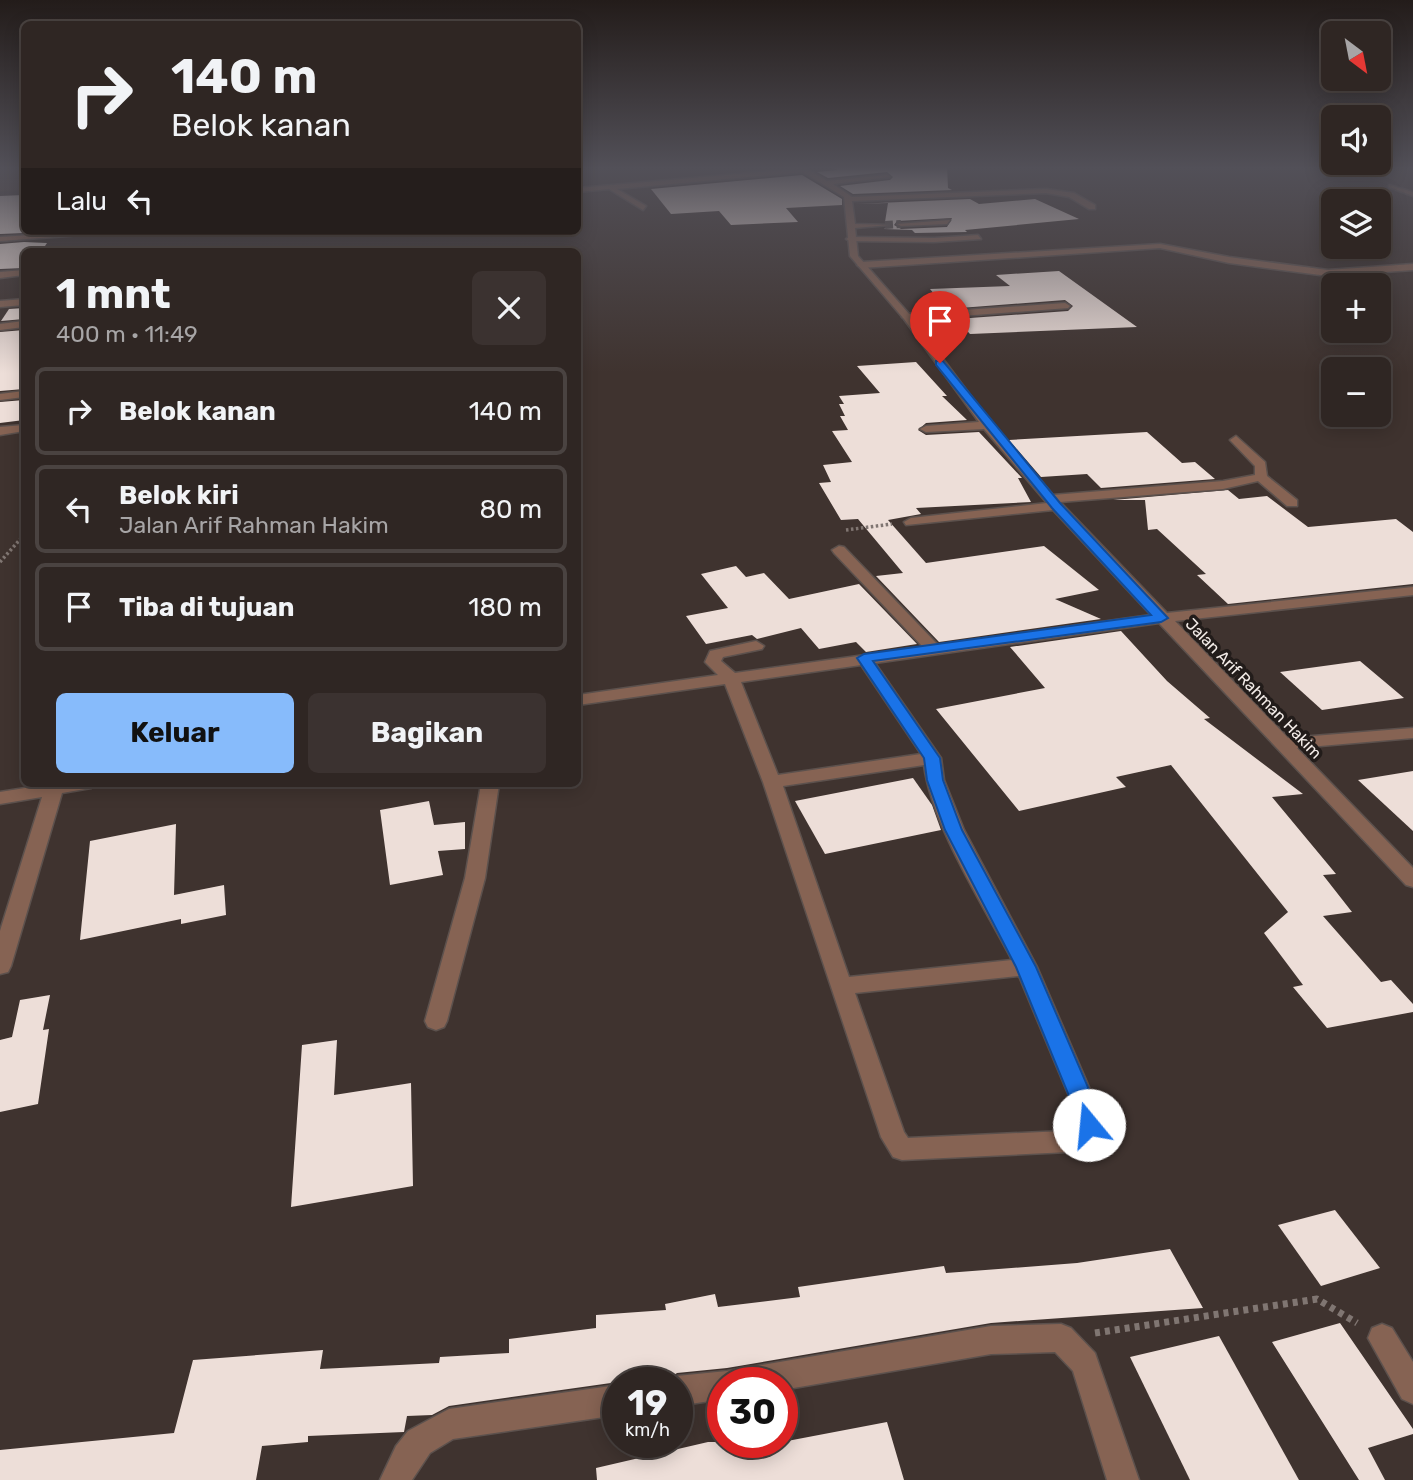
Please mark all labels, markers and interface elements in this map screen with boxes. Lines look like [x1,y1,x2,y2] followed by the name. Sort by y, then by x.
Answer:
[1321,21,1391,91] north arrow
[1321,21,1391,427] map controls
[171,47,317,105] text: 140 m
[56,49,147,140] icon: right
[1321,105,1391,175] button: sound
[171,106,351,144] text: Belok kanan
[121,182,159,220] icon: left
[56,186,107,217] text: Lalu
[1321,189,1391,259] button: layers
[56,269,171,319] text: 1 mnt
[472,271,546,345] button: close
[1321,273,1391,343] button: +
[910,291,970,363] pin
[921,302,959,340] icon: arrive
[56,320,198,348] text: 400 m · 11:49
[1321,357,1391,427] button: −
[60,392,98,430] icon: right
[119,396,276,427] text: Belok kanan
[469,396,542,427] text: 140 m
[119,480,239,511] text: Belok kiri
[60,490,98,528] icon: left
[479,494,542,525] text: 80 m
[119,511,389,539] text: Jalan Arif Rahman Hakim
[60,588,98,626] icon: arrive
[119,592,294,623] text: Tiba di tujuan
[468,592,542,623] text: 180 m
[1182,614,1326,762] street label: Jalan Arif Rahman Hakim
[56,693,294,773] button: Keluar
[308,693,546,773] button: Bagikan
[1052,1088,1126,1162] position arrow
[707,1367,798,1458] speed limit sign: 30
[628,1382,667,1424] text: 19
[625,1419,670,1441] text: km/h

